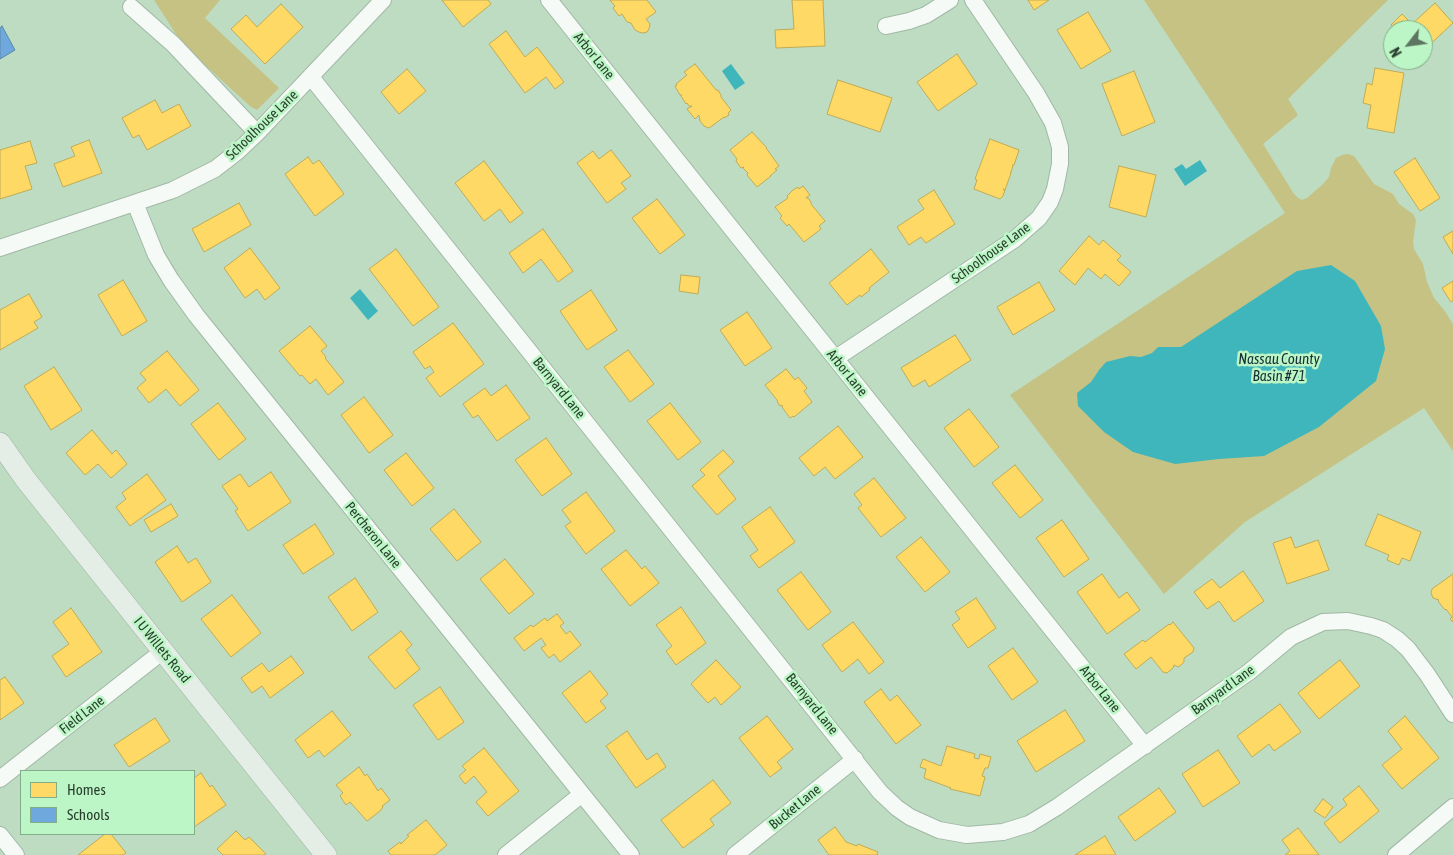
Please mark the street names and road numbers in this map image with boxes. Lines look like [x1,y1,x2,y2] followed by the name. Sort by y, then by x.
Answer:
[570,29,618,83] street label: Arbor Lane
[223,87,301,163] street label: Schoolhouse Lane
[948,219,1034,287] street label: Schoolhouse Lane
[823,346,871,400] street label: Arbor Lane
[529,354,589,422] street label: Barnyard Lane
[341,499,405,571] street label: Percheron Lane
[130,614,194,686] street label: I U Willets Road
[1188,661,1258,719] street label: Barnyard Lane
[1076,662,1124,716] street label: Arbor Lane
[782,670,842,738] street label: Barnyard Lane
[56,692,108,738] street label: Field Lane
[766,781,824,833] street label: Bucket Lane

